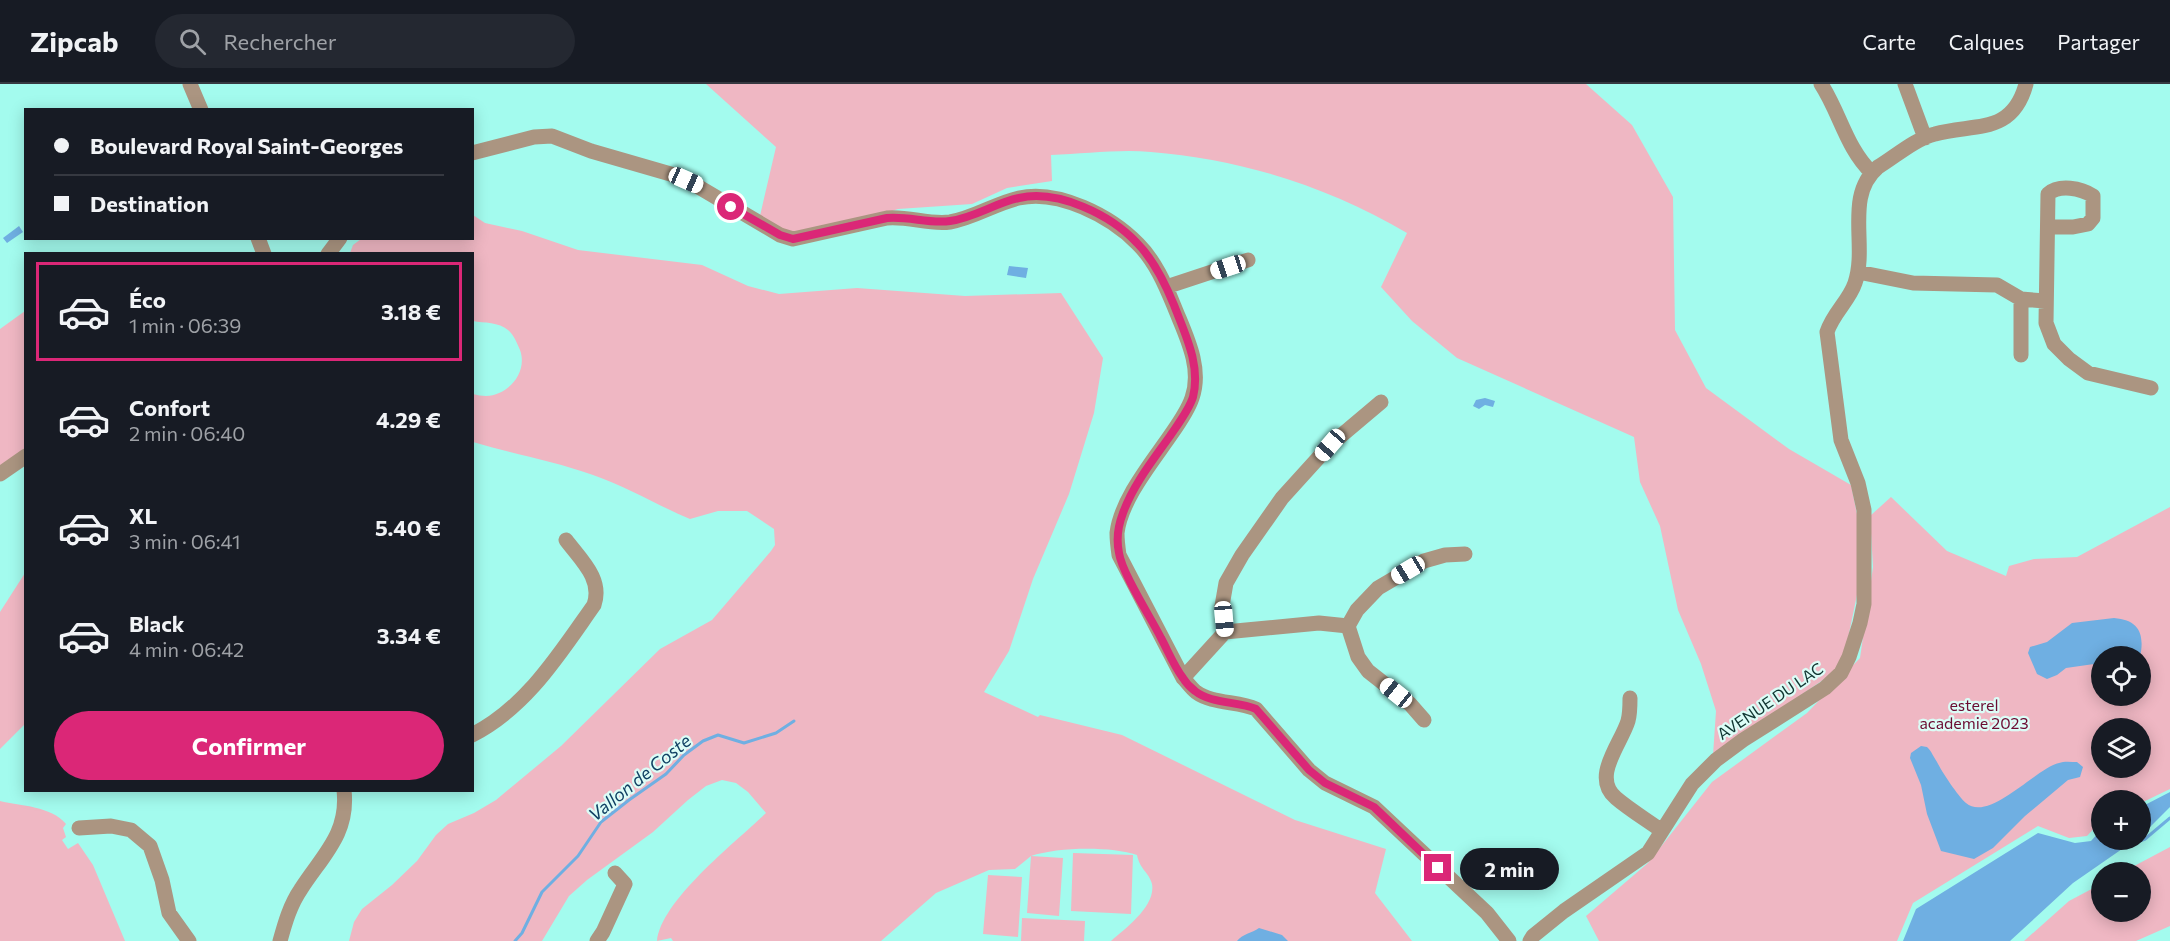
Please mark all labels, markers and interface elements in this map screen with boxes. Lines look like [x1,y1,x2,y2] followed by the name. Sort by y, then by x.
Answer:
[155,14,575,68] search box
[30,24,119,58] text: Zipcab
[176,25,209,58] icon: search
[224,28,337,55] text: Rechercher
[1863,29,1916,54] text: Carte
[1949,29,2024,54] text: Calques
[2057,29,2140,54] text: Partager
[90,132,403,159] text: Boulevard Royal Saint-Georges
[666,164,706,196] car
[90,190,209,217] text: Destination
[717,193,744,220] route start
[1208,253,1248,281] car
[57,285,111,339] icon: car
[129,286,166,313] text: Éco
[381,298,441,325] text: 3.18 €
[129,313,241,337] text: 1 min · 06:39
[57,393,111,447] icon: car
[129,394,210,421] text: Confort
[376,406,441,433] text: 4.29 €
[129,421,245,445] text: 2 min · 06:40
[1311,426,1349,464] car
[57,501,111,555] icon: car
[129,502,157,529] text: XL
[375,514,441,541] text: 5.40 €
[129,529,241,553] text: 3 min · 06:41
[1388,553,1428,587] car
[1213,600,1235,638] car
[57,609,111,663] icon: car
[129,610,184,637] text: Black
[377,622,441,649] text: 3.34 €
[129,637,244,661] text: 4 min · 06:42
[2091,646,2151,922] map controls
[2091,646,2151,706] button: locate
[1713,658,1826,743] street label: AVENUE DU LAC
[1376,675,1416,711] car
[1919,695,2029,732] park label: esterel academie 2023
[54,711,444,780] button: Confirmer
[2091,718,2151,778] button: layers
[584,729,695,825] water label: Vallon de Coste
[2091,790,2151,850] button: +
[1459,847,1558,889] callout: 2 min
[1424,854,1451,881] route end
[1485,857,1534,881] text: 2 min
[2091,862,2151,922] button: −

